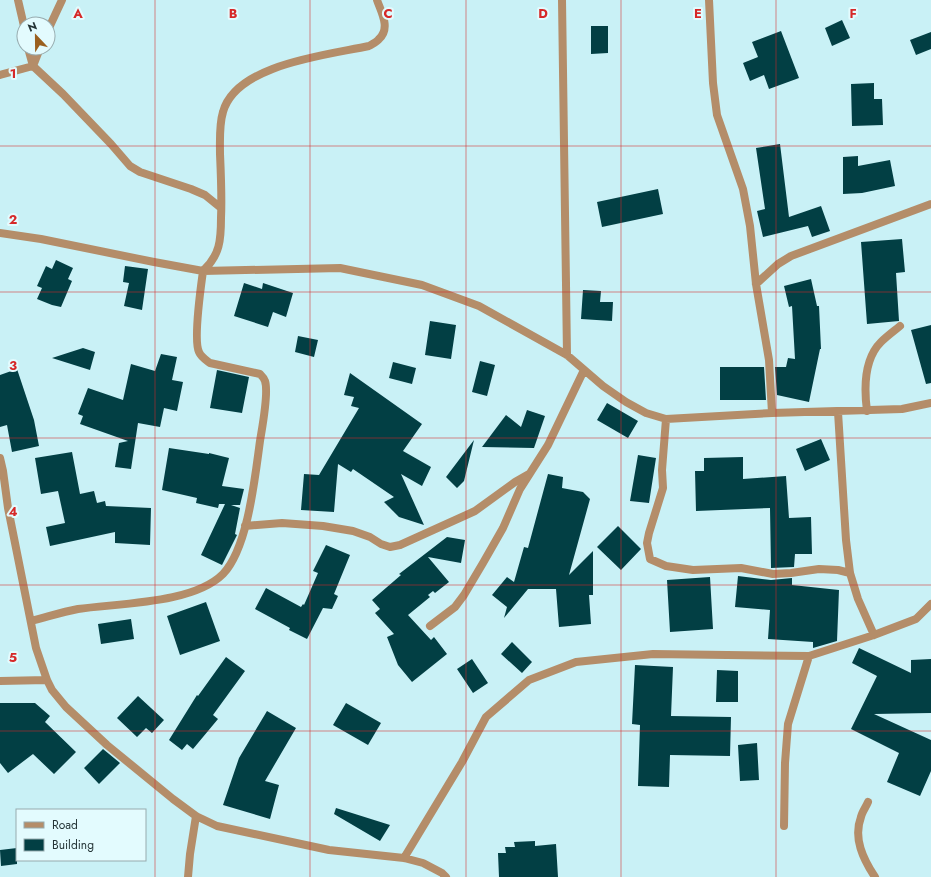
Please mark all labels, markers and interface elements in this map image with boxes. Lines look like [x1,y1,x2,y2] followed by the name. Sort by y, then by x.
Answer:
[72,4,83,23] text: A
[229,4,238,23] text: B
[383,4,393,23] text: C
[538,4,548,23] text: D
[694,4,702,23] text: E
[849,4,857,23] text: F
[16,16,56,56] north arrow
[25,18,39,36] text: N
[10,64,16,83] text: 1
[9,210,17,229] text: 2
[9,356,17,375] text: 3
[8,502,18,521] text: 4
[9,648,17,667] text: 5
[16,809,146,861] legend
[52,816,78,834] text: Road
[52,836,94,854] text: Building

